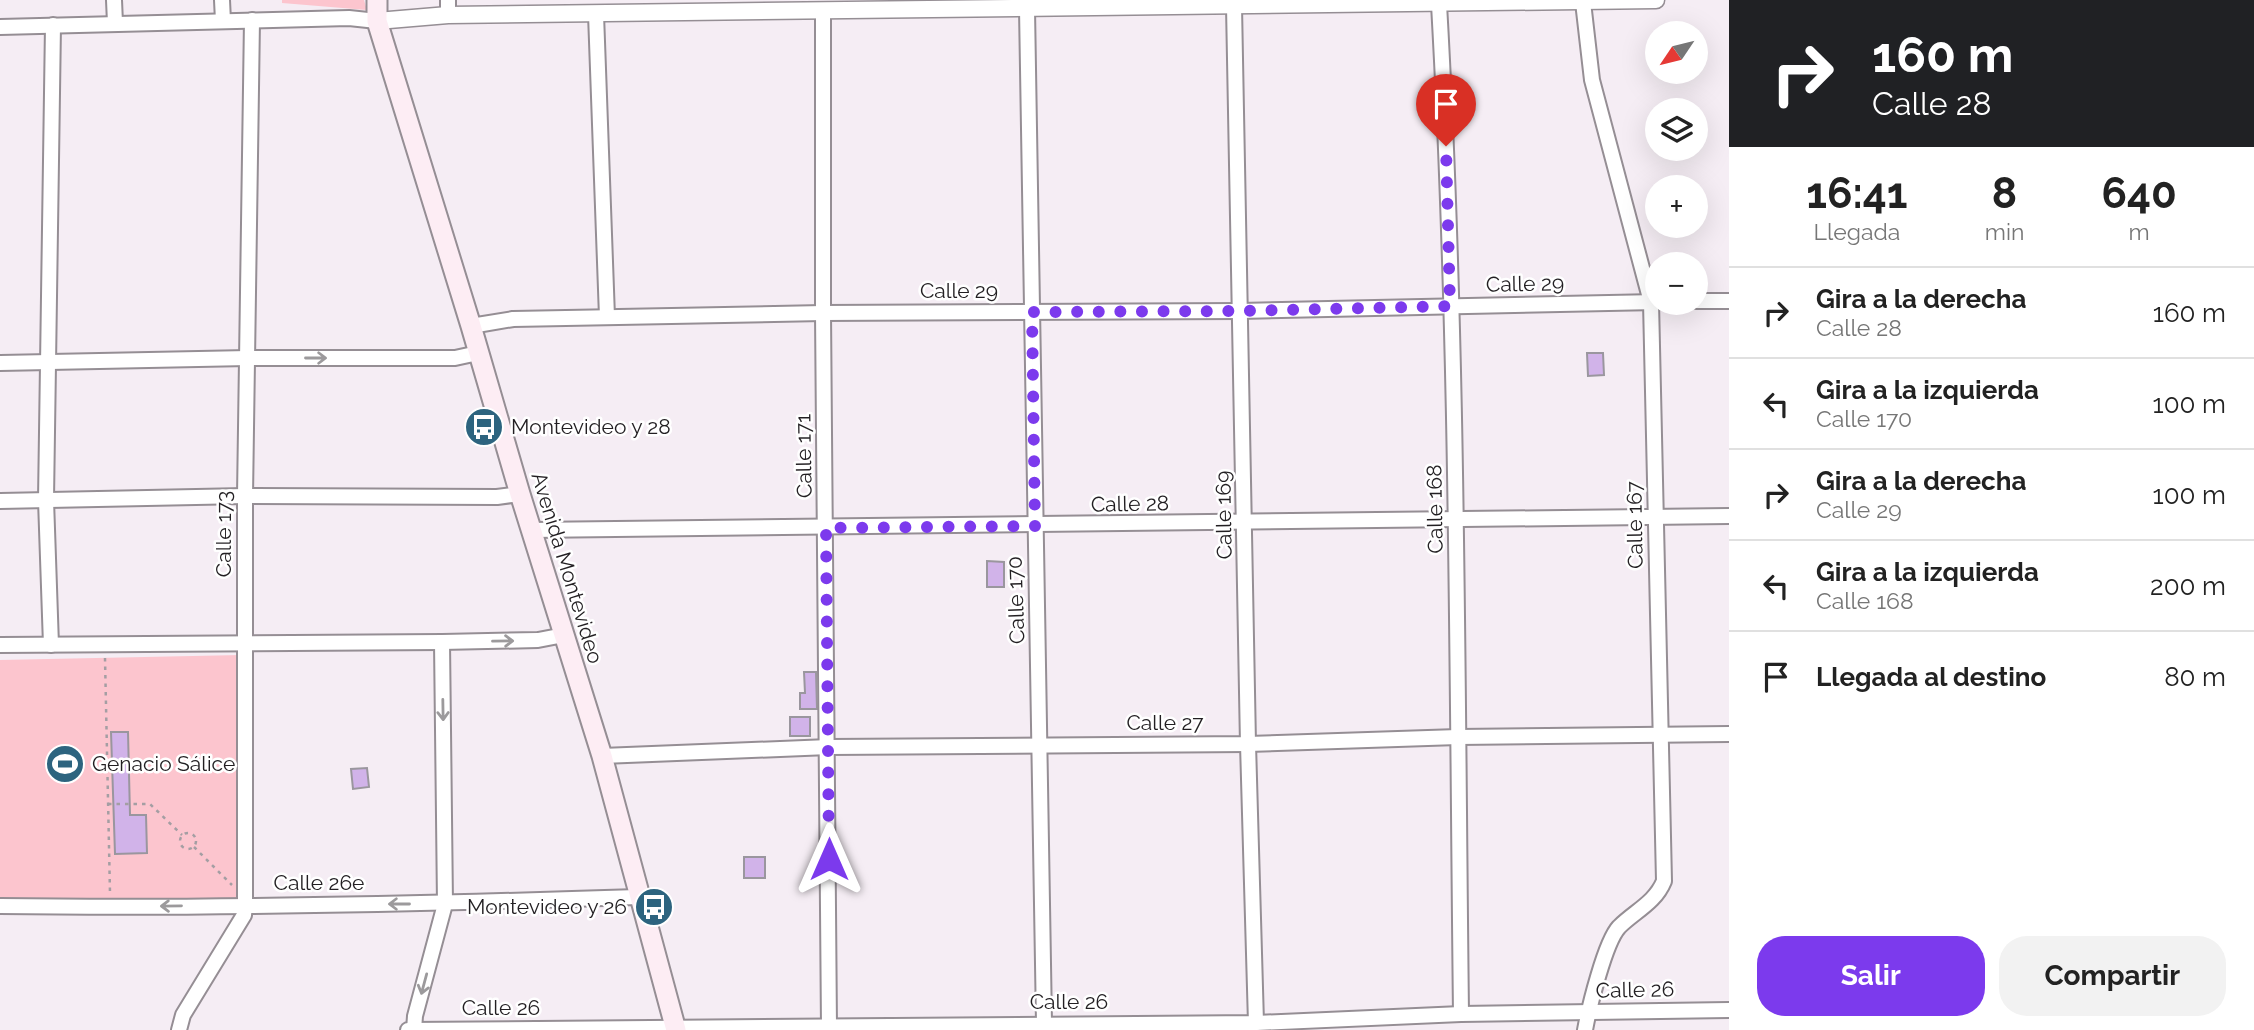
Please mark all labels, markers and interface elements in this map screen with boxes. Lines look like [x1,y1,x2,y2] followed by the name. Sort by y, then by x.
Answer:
[1645,21,1708,84] north arrow
[1645,21,1708,315] map controls
[1872,26,2013,83] text: 160 m
[1757,28,1848,119] icon: right
[1416,74,1476,146] pin
[1427,85,1465,123] icon: arrive
[1872,85,1991,122] text: Calle 28
[1645,98,1708,161] button: layers
[1806,169,1908,218] text: 16:41
[1992,169,2017,218] text: 8
[2102,169,2177,218] text: 640
[1645,175,1708,238] button: +
[1814,218,1900,245] text: Llegada
[1985,218,2024,245] text: min
[2129,218,2150,245] text: m
[1645,252,1708,315] button: −
[1486,270,1564,297] street label: Calle 29
[920,278,998,303] street label: Calle 29
[1816,284,2026,314] text: Gira a la derecha
[1757,294,1795,332] icon: right
[2153,298,2226,328] text: 160 m
[1816,314,1902,341] text: Calle 28
[305,351,328,365] one-way arrow
[1816,375,2039,405] text: Gira a la izquierda
[1757,385,1795,423] icon: left
[2153,389,2226,419] text: 100 m
[1816,405,1912,432] text: Calle 170
[463,406,505,448] bus stop icon: Montevideo y 28
[511,414,671,439] place label: Montevideo y 28
[790,414,817,498] street label: Calle 171
[1421,464,1448,554] street label: Calle 168
[1816,466,2026,496] text: Gira a la derecha
[526,469,608,667] street label: Avenida Montevideo
[1210,470,1237,560] street label: Calle 169
[1757,476,1795,514] icon: right
[1621,480,1648,569] street label: Calle 167
[2153,480,2226,510] text: 100 m
[1091,490,1169,517] street label: Calle 28
[211,491,236,577] street label: Calle 173
[1816,496,1902,523] text: Calle 29
[1001,556,1030,644] street label: Calle 170
[1816,557,2039,587] text: Gira a la izquierda
[1757,567,1795,605] icon: left
[2150,571,2226,601] text: 200 m
[1816,587,1914,614] text: Calle 168
[491,634,514,647] one-way arrow
[1757,658,1795,696] icon: arrive
[1816,662,2046,692] text: Llegada al destino
[2164,662,2226,692] text: 80 m
[436,698,450,721] one-way arrow
[1126,710,1204,735] street label: Calle 27
[44,743,86,785] sports icon: Genacio Sálice
[92,751,235,776] place label: Genacio Sálice
[792,822,866,896] position arrow
[274,870,364,895] street label: Calle 26e
[633,886,675,928] bus stop icon: Montevideo y 26
[467,894,627,919] place label: Montevideo y 26
[388,897,411,911] one-way arrow
[160,899,183,913] one-way arrow
[1757,936,1985,1016] button: Salir
[1999,936,2226,1016] button: Compartir
[417,972,430,995] one-way arrow
[1595,976,1674,1003] street label: Calle 26
[1030,989,1108,1014] street label: Calle 26
[462,995,540,1020] street label: Calle 26

